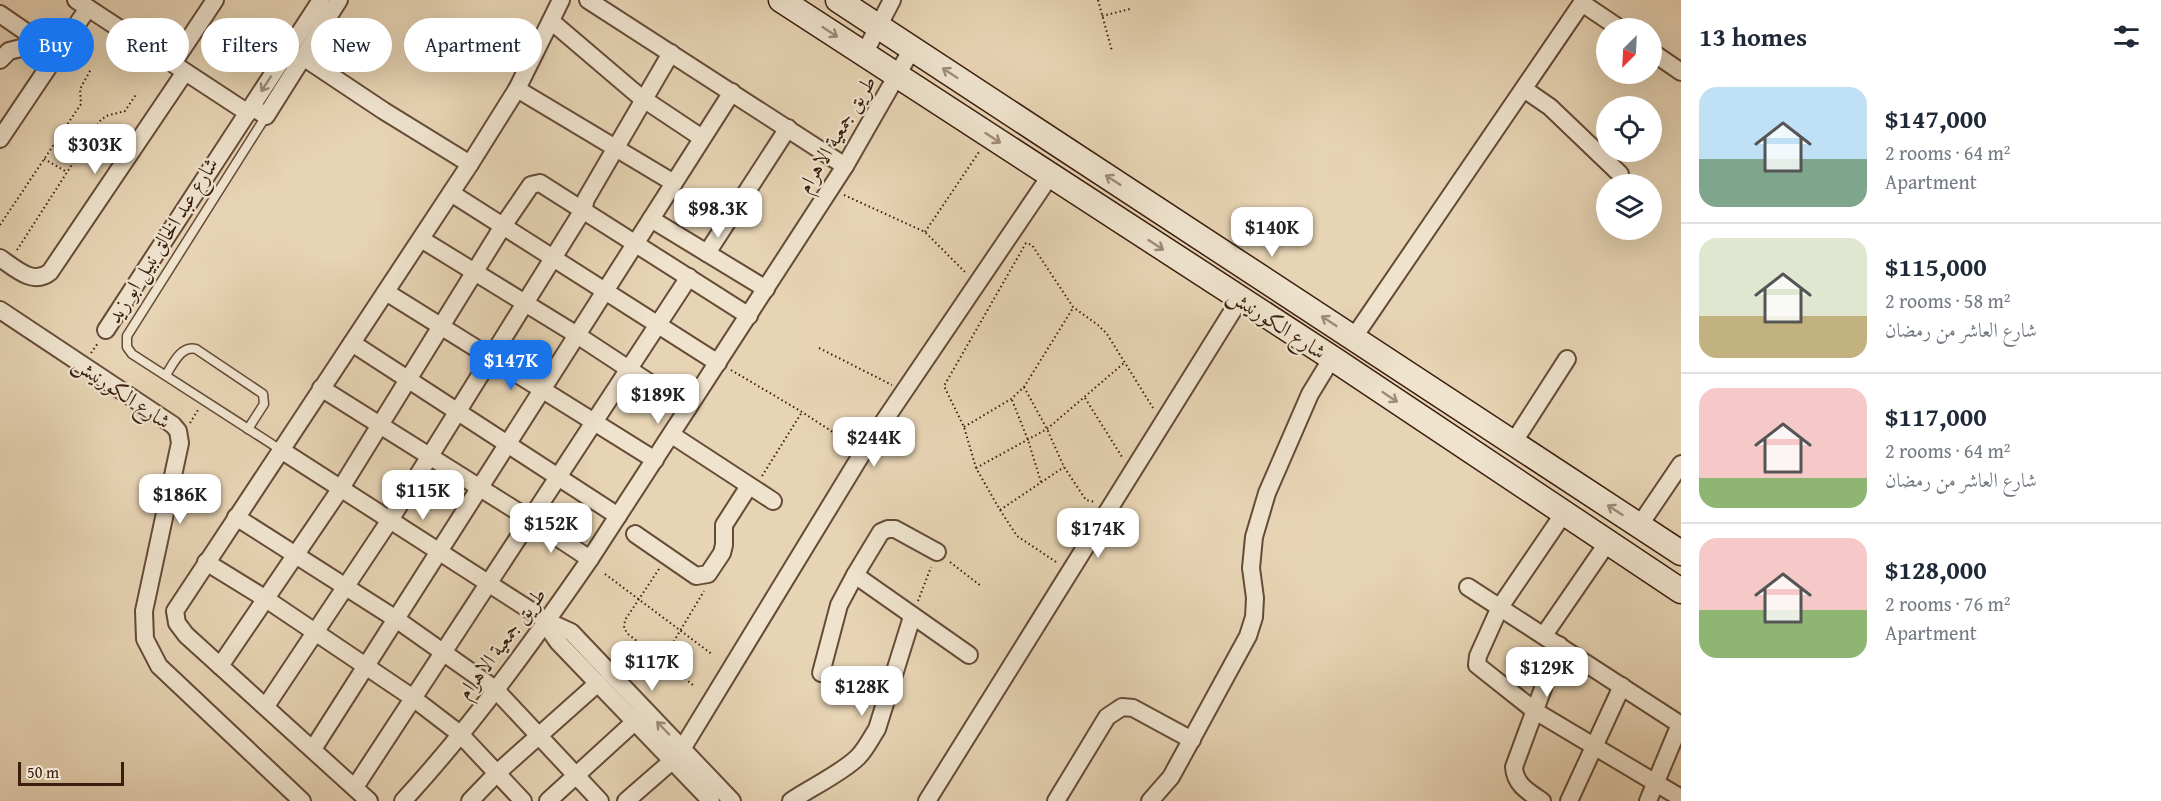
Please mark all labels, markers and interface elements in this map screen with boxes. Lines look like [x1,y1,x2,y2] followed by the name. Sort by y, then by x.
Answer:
[1699,17,1807,56] text: 13 homes
[18,18,94,72] chip: Buy
[106,18,189,72] chip: Rent
[201,18,299,72] chip: Filters
[311,18,392,72] chip: New
[404,18,542,72] chip: Apartment
[1596,18,1662,84] north arrow
[1596,18,1662,240] map controls
[2110,20,2143,53] icon: filters
[821,26,838,38] one-way arrow
[942,67,959,79] one-way arrow
[789,69,886,200] street label: طريق جمعية الاهرام
[260,75,272,92] one-way arrow
[1596,96,1662,162] button: locate
[1885,99,1987,138] text: $147,000
[1747,111,1819,183] icon: home
[53,124,137,175] pin: $303K
[68,129,122,158] text: $303K
[984,133,1001,145] one-way arrow
[1885,138,2011,167] text: 2 rooms · 64 m²
[98,151,228,331] street label: شارع عبد الخالق نبيل ابو زيد
[1885,167,1977,196] text: Apartment
[1106,174,1122,186] one-way arrow
[1596,174,1662,240] button: layers
[669,188,767,239] pin: $98.3K
[688,193,748,222] text: $98.3K
[1230,207,1314,258] pin: $140K
[1245,212,1299,241] text: $140K
[1148,239,1164,251] one-way arrow
[1885,247,1987,286] text: $115,000
[1747,262,1819,334] icon: home
[1220,279,1333,369] street label: شارع الكورنيش
[1885,286,2011,315] text: 2 rooms · 58 m²
[1322,315,1338,327] one-way arrow
[1885,315,2037,344] text: شارع العاشر من رمضان
[469,340,553,391] pin: $147K
[484,345,538,374] text: $147K
[65,348,177,439] street label: شارع الكورنيش
[616,374,700,425] pin: $189K
[631,379,685,408] text: $189K
[1382,391,1398,403] one-way arrow
[1885,397,1987,436] text: $117,000
[1747,412,1819,484] icon: home
[832,417,916,468] pin: $244K
[847,422,901,451] text: $244K
[1885,436,2011,465] text: 2 rooms · 64 m²
[1885,465,2037,494] text: شارع العاشر من رمضان
[381,470,465,521] pin: $115K
[138,474,222,525] pin: $186K
[396,475,450,504] text: $115K
[153,479,207,508] text: $186K
[509,503,593,554] pin: $152K
[1606,503,1623,516] one-way arrow
[524,508,578,537] text: $152K
[1056,508,1140,559] pin: $174K
[1071,513,1125,542] text: $174K
[1885,550,1987,589] text: $128,000
[1747,562,1819,634] icon: home
[449,581,556,707] street label: طريق جمعية الاهرام
[1885,589,2011,618] text: 2 rooms · 76 m²
[1885,618,1977,647] text: Apartment
[610,641,694,692] pin: $117K
[625,646,679,675] text: $117K
[1505,647,1589,698] pin: $129K
[1520,652,1574,681] text: $129K
[820,666,904,717] pin: $128K
[835,671,889,700] text: $128K
[655,721,670,736] one-way arrow
[18,759,124,786] scale bar
[27,760,59,784] text: 50 m

